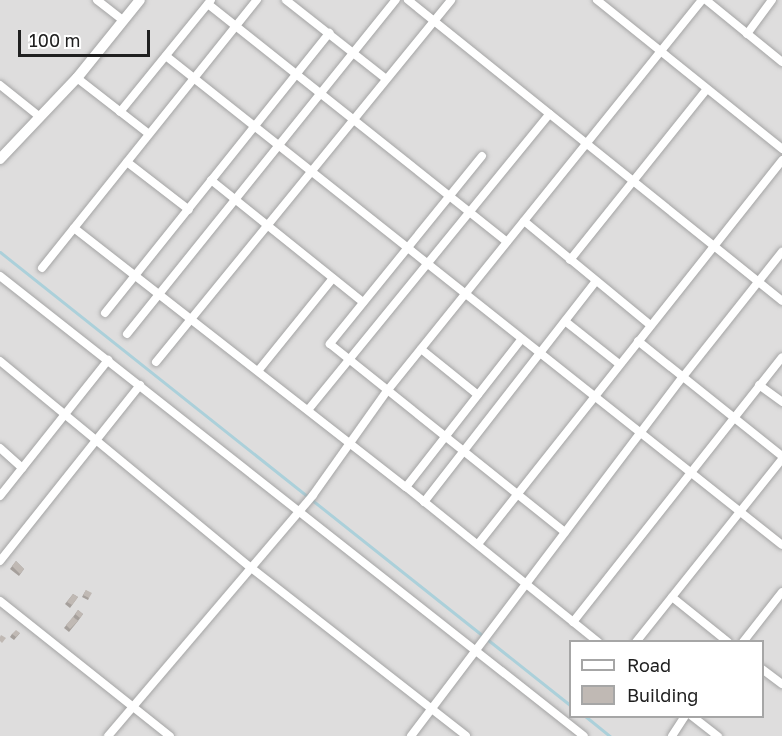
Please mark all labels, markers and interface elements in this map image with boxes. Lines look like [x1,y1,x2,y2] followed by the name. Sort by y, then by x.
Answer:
[21,18,153,56] scale bar
[29,29,80,51] text: 100 m
[569,640,764,718] legend
[627,654,671,676] text: Road
[627,684,698,706] text: Building

